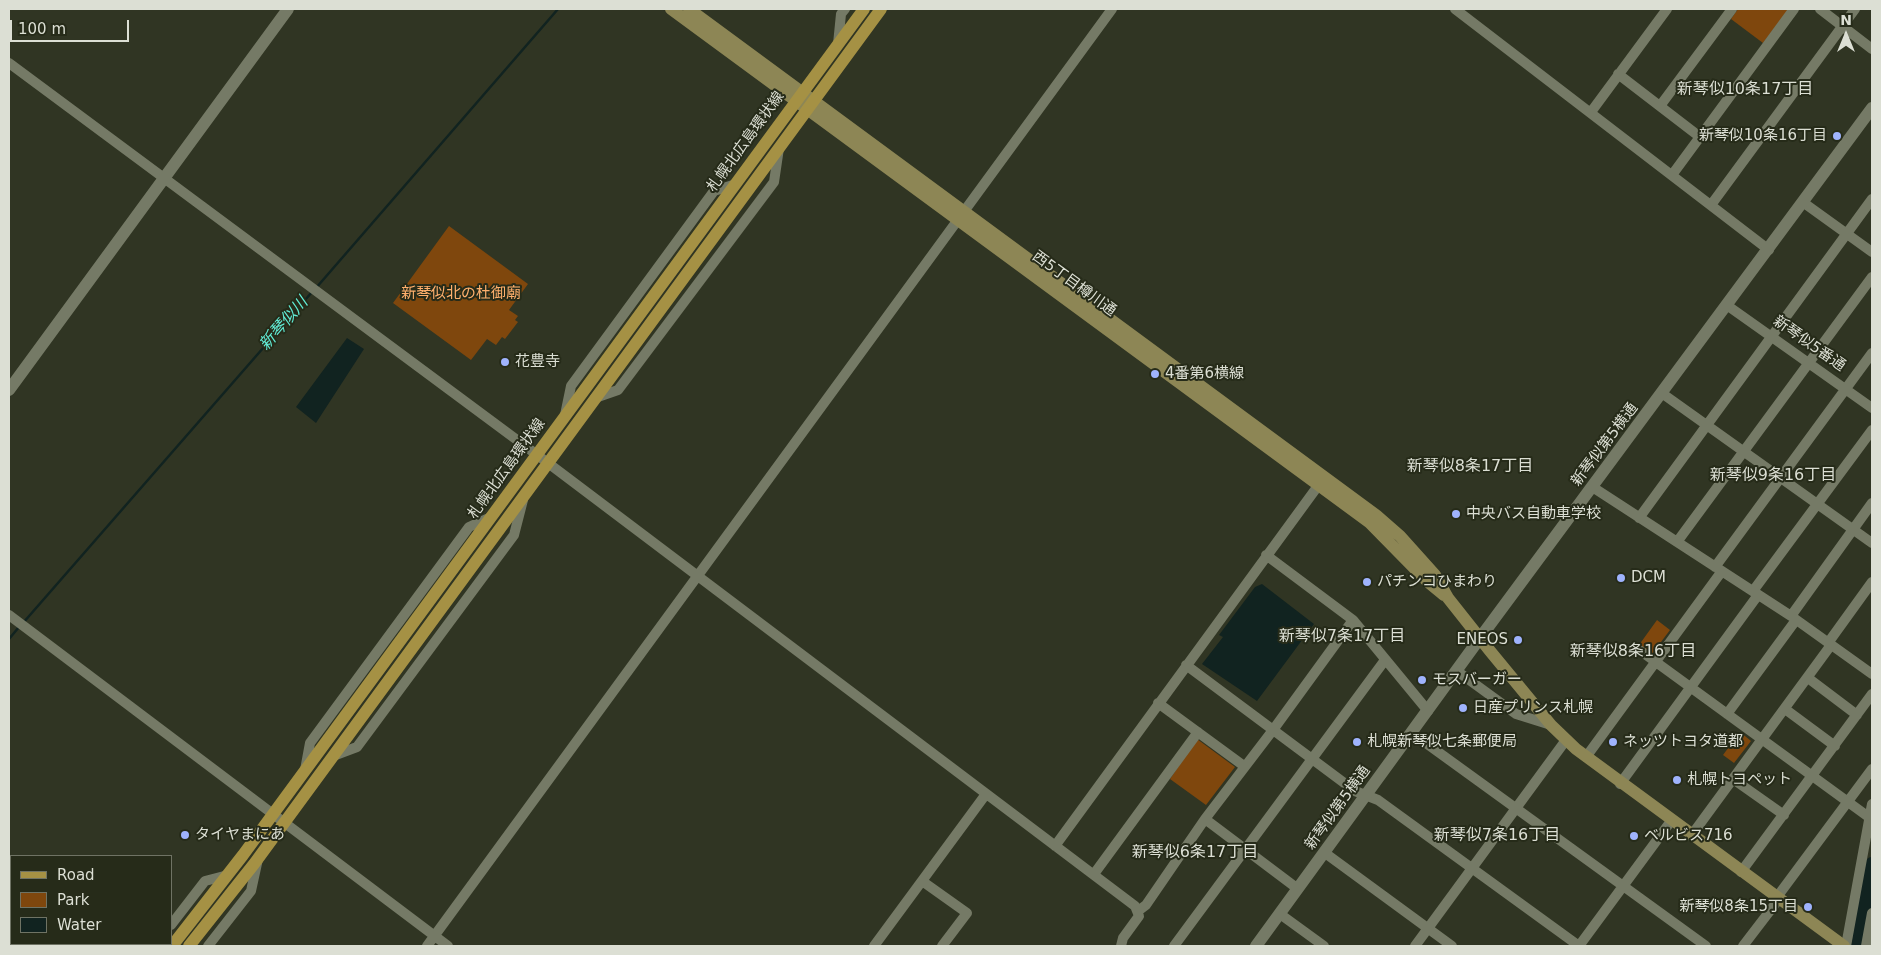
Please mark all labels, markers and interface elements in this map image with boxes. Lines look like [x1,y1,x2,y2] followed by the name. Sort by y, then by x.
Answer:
[12,10,131,42] scale bar
[1821,10,1871,60] north arrow
[1840,12,1852,28] text: N
[18,20,66,38] text: 100 m
[1677,80,1813,100] district label: 新琴似10条17丁目
[703,88,789,196] street label: 札幌北広島環状線
[1699,127,1827,145] place label: 新琴似10条16丁目
[1831,130,1843,142] marker: 新琴似10条16丁目
[1028,247,1120,321] street label: 西5丁目樽川通
[401,285,521,303] park label: 新琴似北の杜御廟
[256,294,312,354] water label: 新琴似川
[1769,312,1849,376] street label: 新琴似5番通
[515,353,560,371] place label: 花豊寺
[499,356,511,368] marker: 花豊寺
[1165,365,1244,383] place label: 4番第6横線
[1149,368,1161,380] marker: 4番第6横線
[1568,400,1642,490] street label: 新琴似第5横通
[464,415,550,523] street label: 札幌北広島環状線
[1407,457,1533,477] district label: 新琴似8条17丁目
[1710,466,1836,486] district label: 新琴似9条16丁目
[1466,505,1601,523] place label: 中央バス自動車学校
[1450,508,1462,520] marker: 中央バス自動車学校
[1631,569,1666,587] place label: DCM
[1615,572,1627,584] marker: DCM
[1377,573,1497,591] place label: パチンコひまわり
[1361,576,1373,588] marker: パチンコひまわり
[1279,627,1405,647] district label: 新琴似7条17丁目
[1456,631,1508,649] place label: ENEOS
[1512,634,1524,646] marker: ENEOS
[1570,642,1696,662] district label: 新琴似8条16丁目
[1432,671,1522,689] place label: モスバーガー
[1416,674,1428,686] marker: モスバーガー
[1473,699,1593,717] place label: 日産プリンス札幌
[1457,702,1469,714] marker: 日産プリンス札幌
[1367,733,1517,751] place label: 札幌新琴似七条郵便局
[1623,733,1743,751] place label: ネッツトヨタ道都
[1351,736,1363,748] marker: 札幌新琴似七条郵便局
[1607,736,1619,748] marker: ネッツトヨタ道都
[1301,762,1375,854] street label: 新琴似第5横通
[1687,771,1792,789] place label: 札幌トヨペット
[1671,774,1683,786] marker: 札幌トヨペット
[195,826,285,844] place label: タイヤまにあ
[1434,826,1560,846] district label: 新琴似7条16丁目
[1644,827,1733,845] place label: ベルビス716
[179,829,191,841] marker: タイヤまにあ
[1628,830,1640,842] marker: ベルビス716
[1132,843,1258,863] district label: 新琴似6条17丁目
[10,855,172,945] legend
[57,866,95,884] text: Road
[57,891,89,909] text: Park
[1679,898,1798,916] place label: 新琴似8条15丁目
[1802,901,1814,913] marker: 新琴似8条15丁目
[57,916,101,934] text: Water

